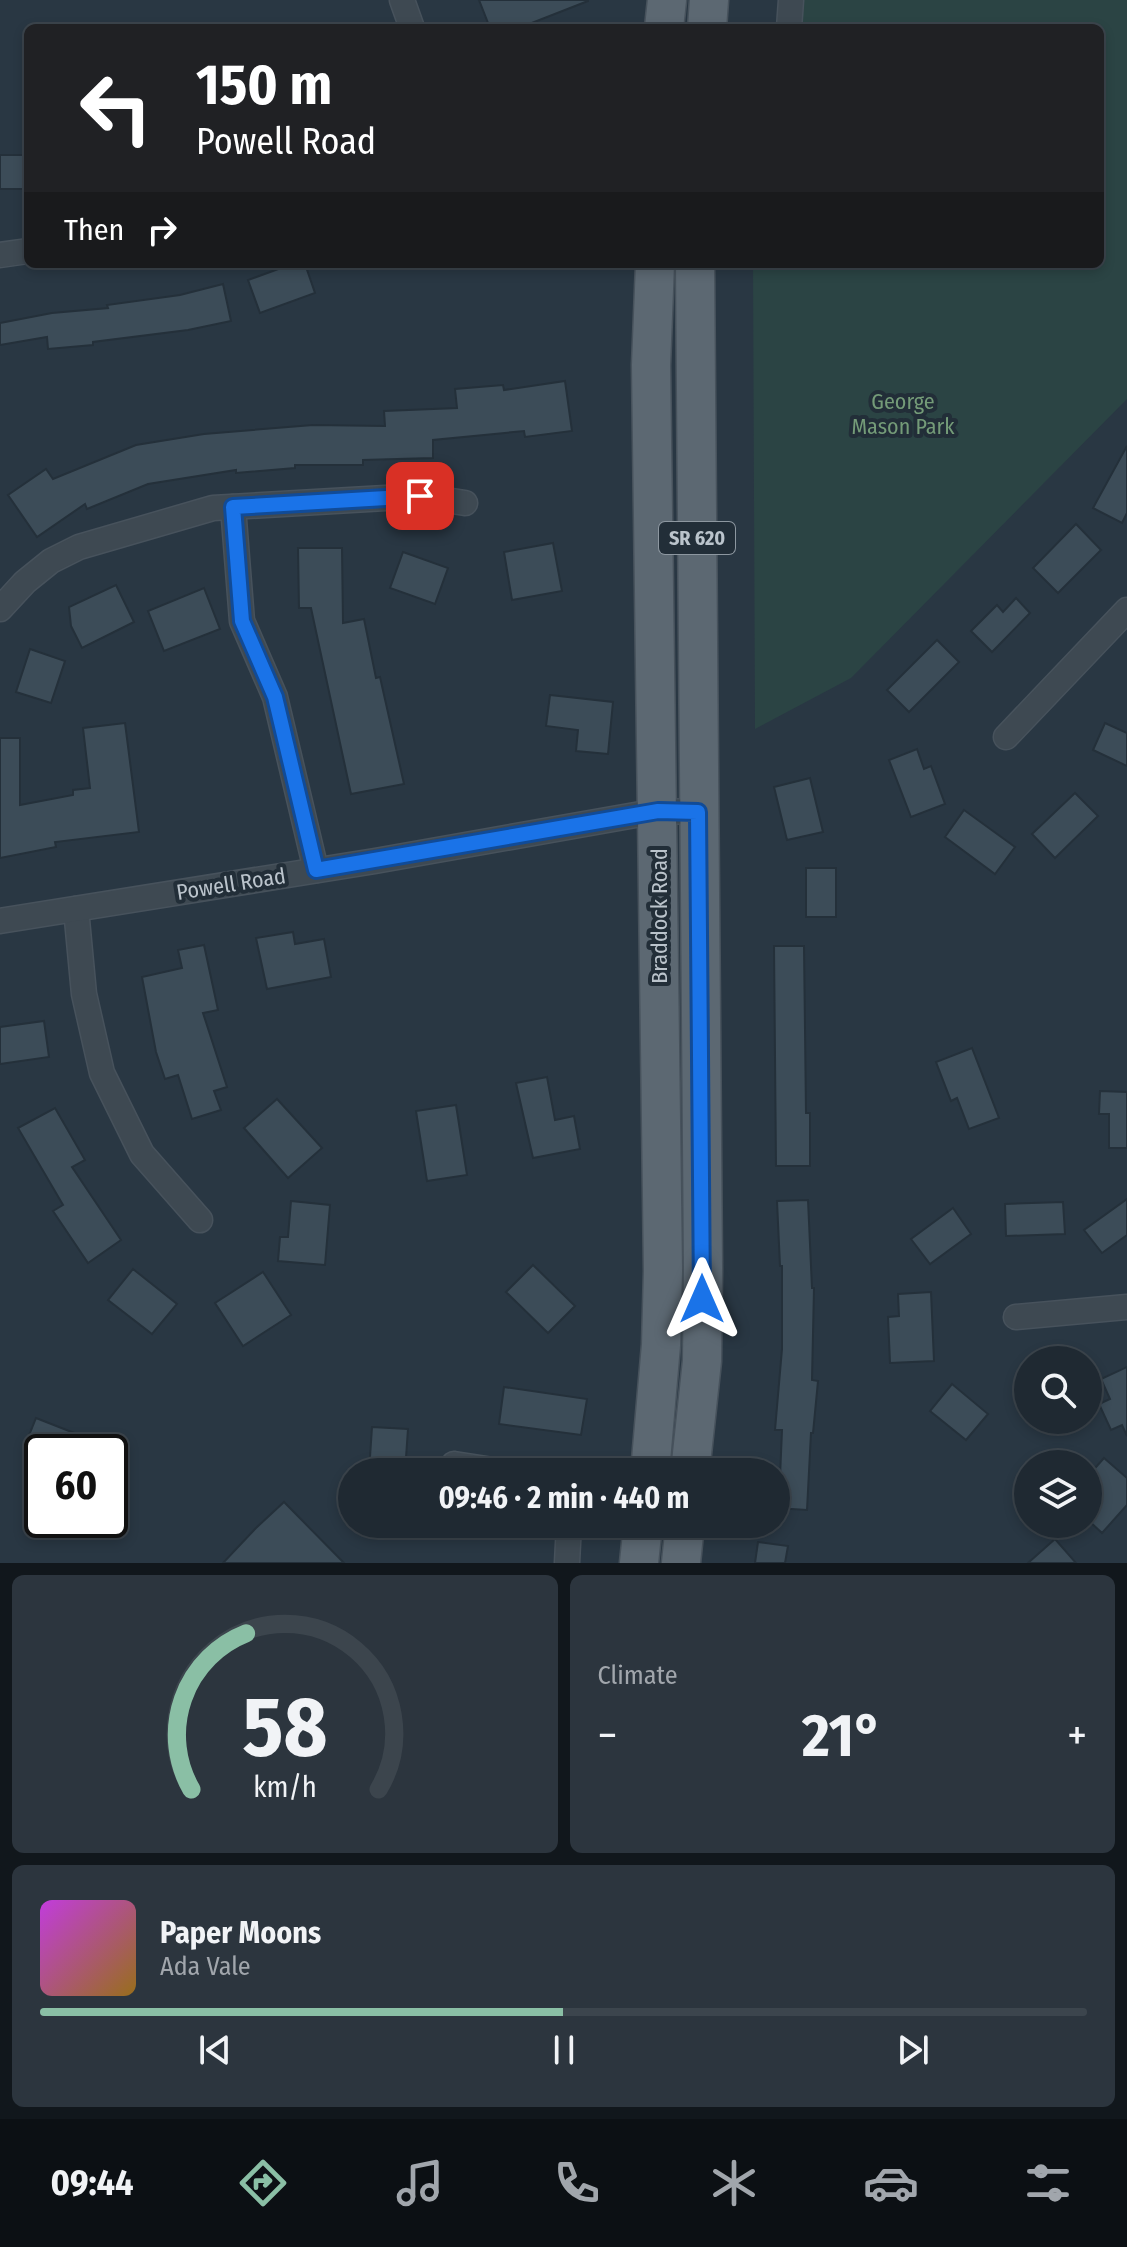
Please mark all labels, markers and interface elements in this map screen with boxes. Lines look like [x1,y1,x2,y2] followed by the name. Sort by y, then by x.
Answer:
[196,52,332,119] text: 150 m
[64,56,168,160] icon: left
[196,120,376,164] text: Powell Road
[140,208,184,252] icon: right
[64,212,124,248] text: Then
[851,388,955,440] park label: George Mason Park
[386,462,454,530] pin
[398,474,442,518] icon: arrive
[659,522,735,554] road number: SR 620
[646,848,673,984] street label: Braddock Road
[175,862,287,906] street label: Powell Road
[660,1257,744,1341] position arrow
[1014,1346,1102,1538] map controls
[1014,1346,1102,1434] button: search
[24,1434,128,1538] speed limit sign: 60
[1014,1450,1102,1538] button: layers
[438,1480,690,1516] text: 09:46 · 2 min · 440 m
[598,1660,678,1691] text: Climate
[242,1678,327,1778] text: 58
[802,1700,882,1772] text: 21°
[598,1709,617,1762] text: −
[1067,1709,1087,1762] text: +
[253,1770,317,1805] text: km/h
[160,1915,321,1951] text: Paper Moons
[160,1951,251,1982] text: Ada Vale
[193,2028,237,2072] icon: previous
[542,2028,586,2072] icon: pause
[891,2028,935,2072] icon: next
[235,2155,291,2211] icon: directions
[392,2155,448,2211] icon: music
[549,2155,605,2211] icon: phone
[706,2155,762,2211] icon: climate
[863,2155,919,2211] icon: car
[1020,2155,1076,2211] icon: filters
[51,2161,134,2205] text: 09:44

